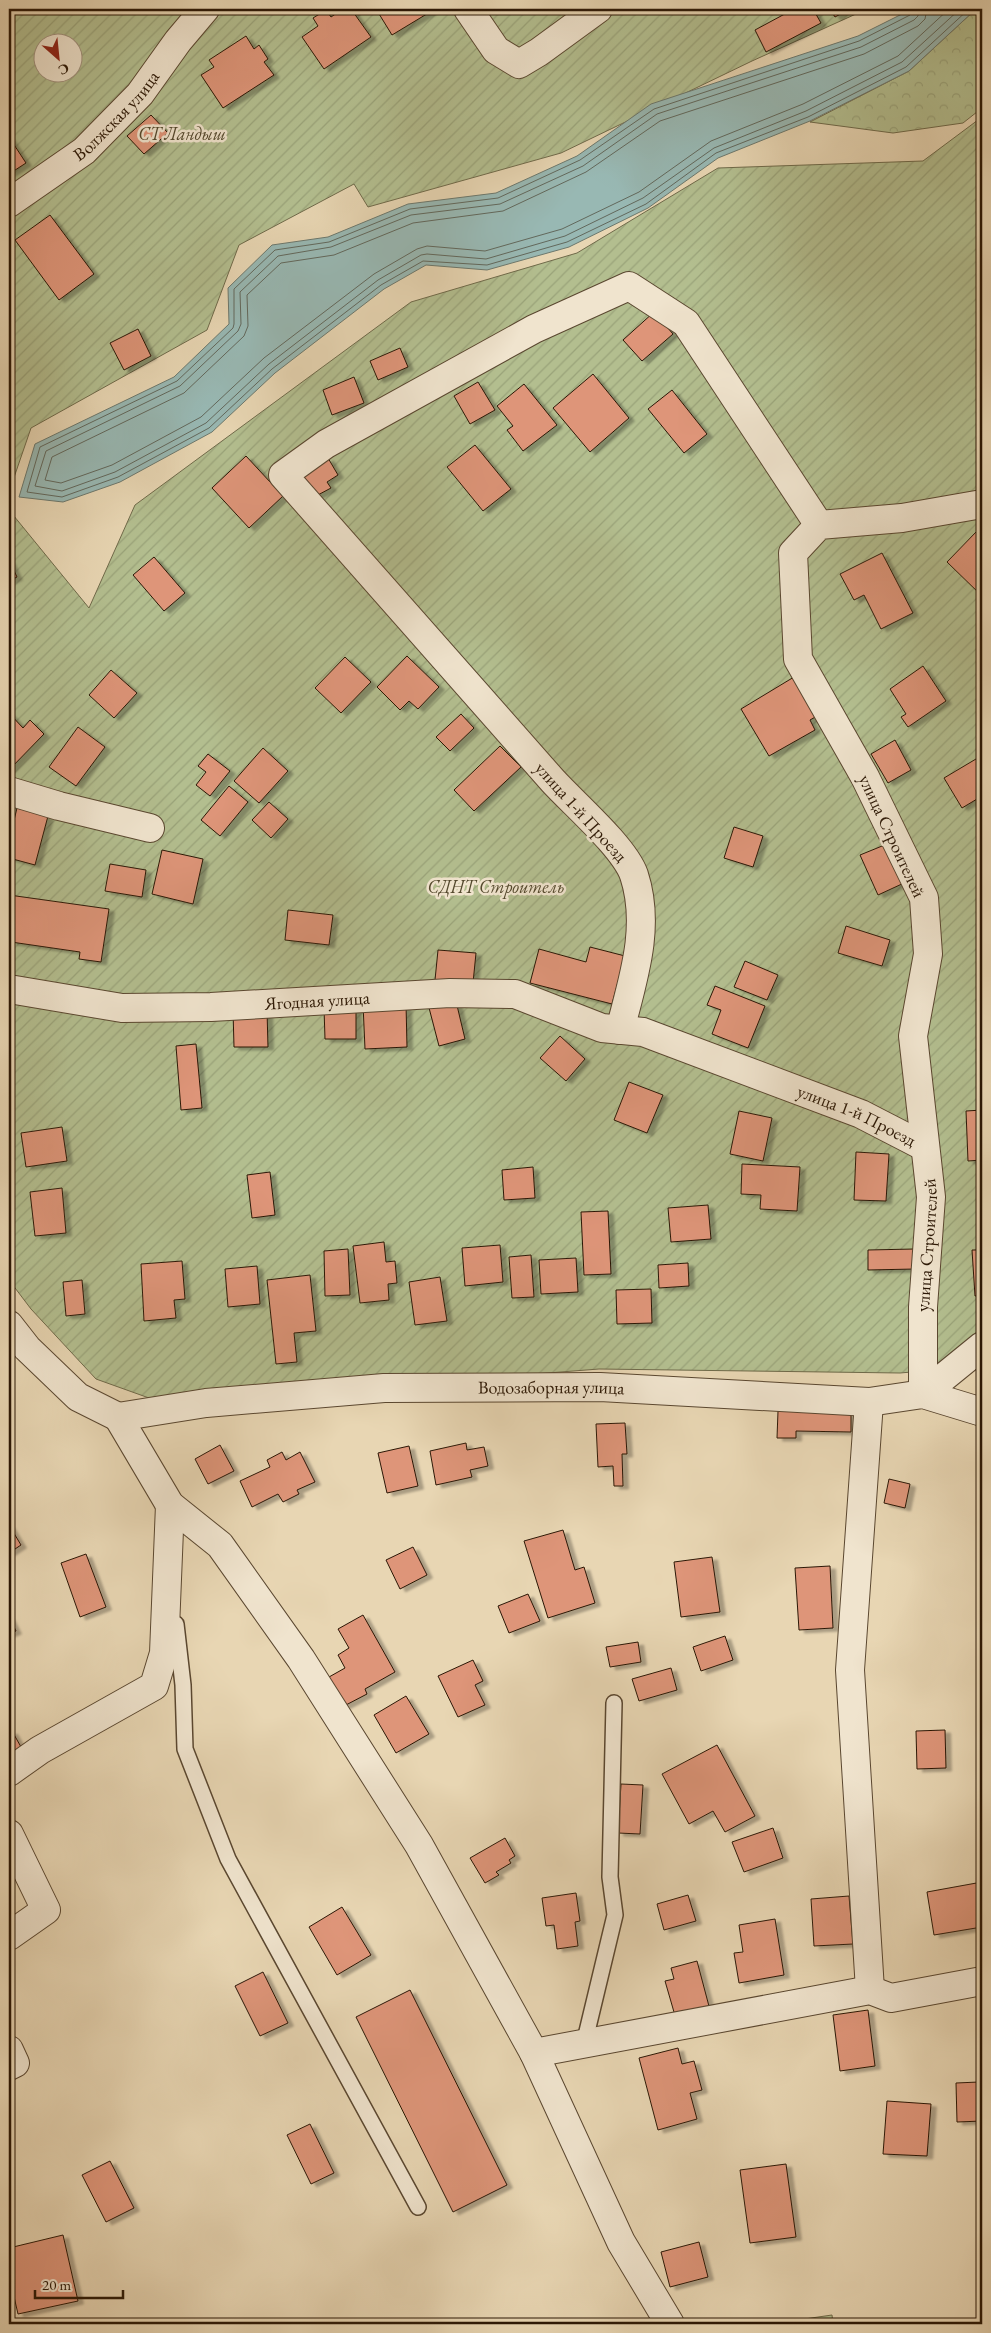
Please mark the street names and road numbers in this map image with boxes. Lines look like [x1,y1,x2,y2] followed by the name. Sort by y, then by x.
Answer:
[69,65,165,166] street label: Волжская улица
[530,757,633,867] street label: улица 1-й Проезд
[854,771,931,901] street label: улица Строителей
[263,986,371,1015] street label: Ягодная улица
[794,1079,920,1151] street label: улица 1-й Проезд
[911,1177,942,1312] street label: улица Строителей
[478,1375,626,1399] street label: Водозаборная улица

